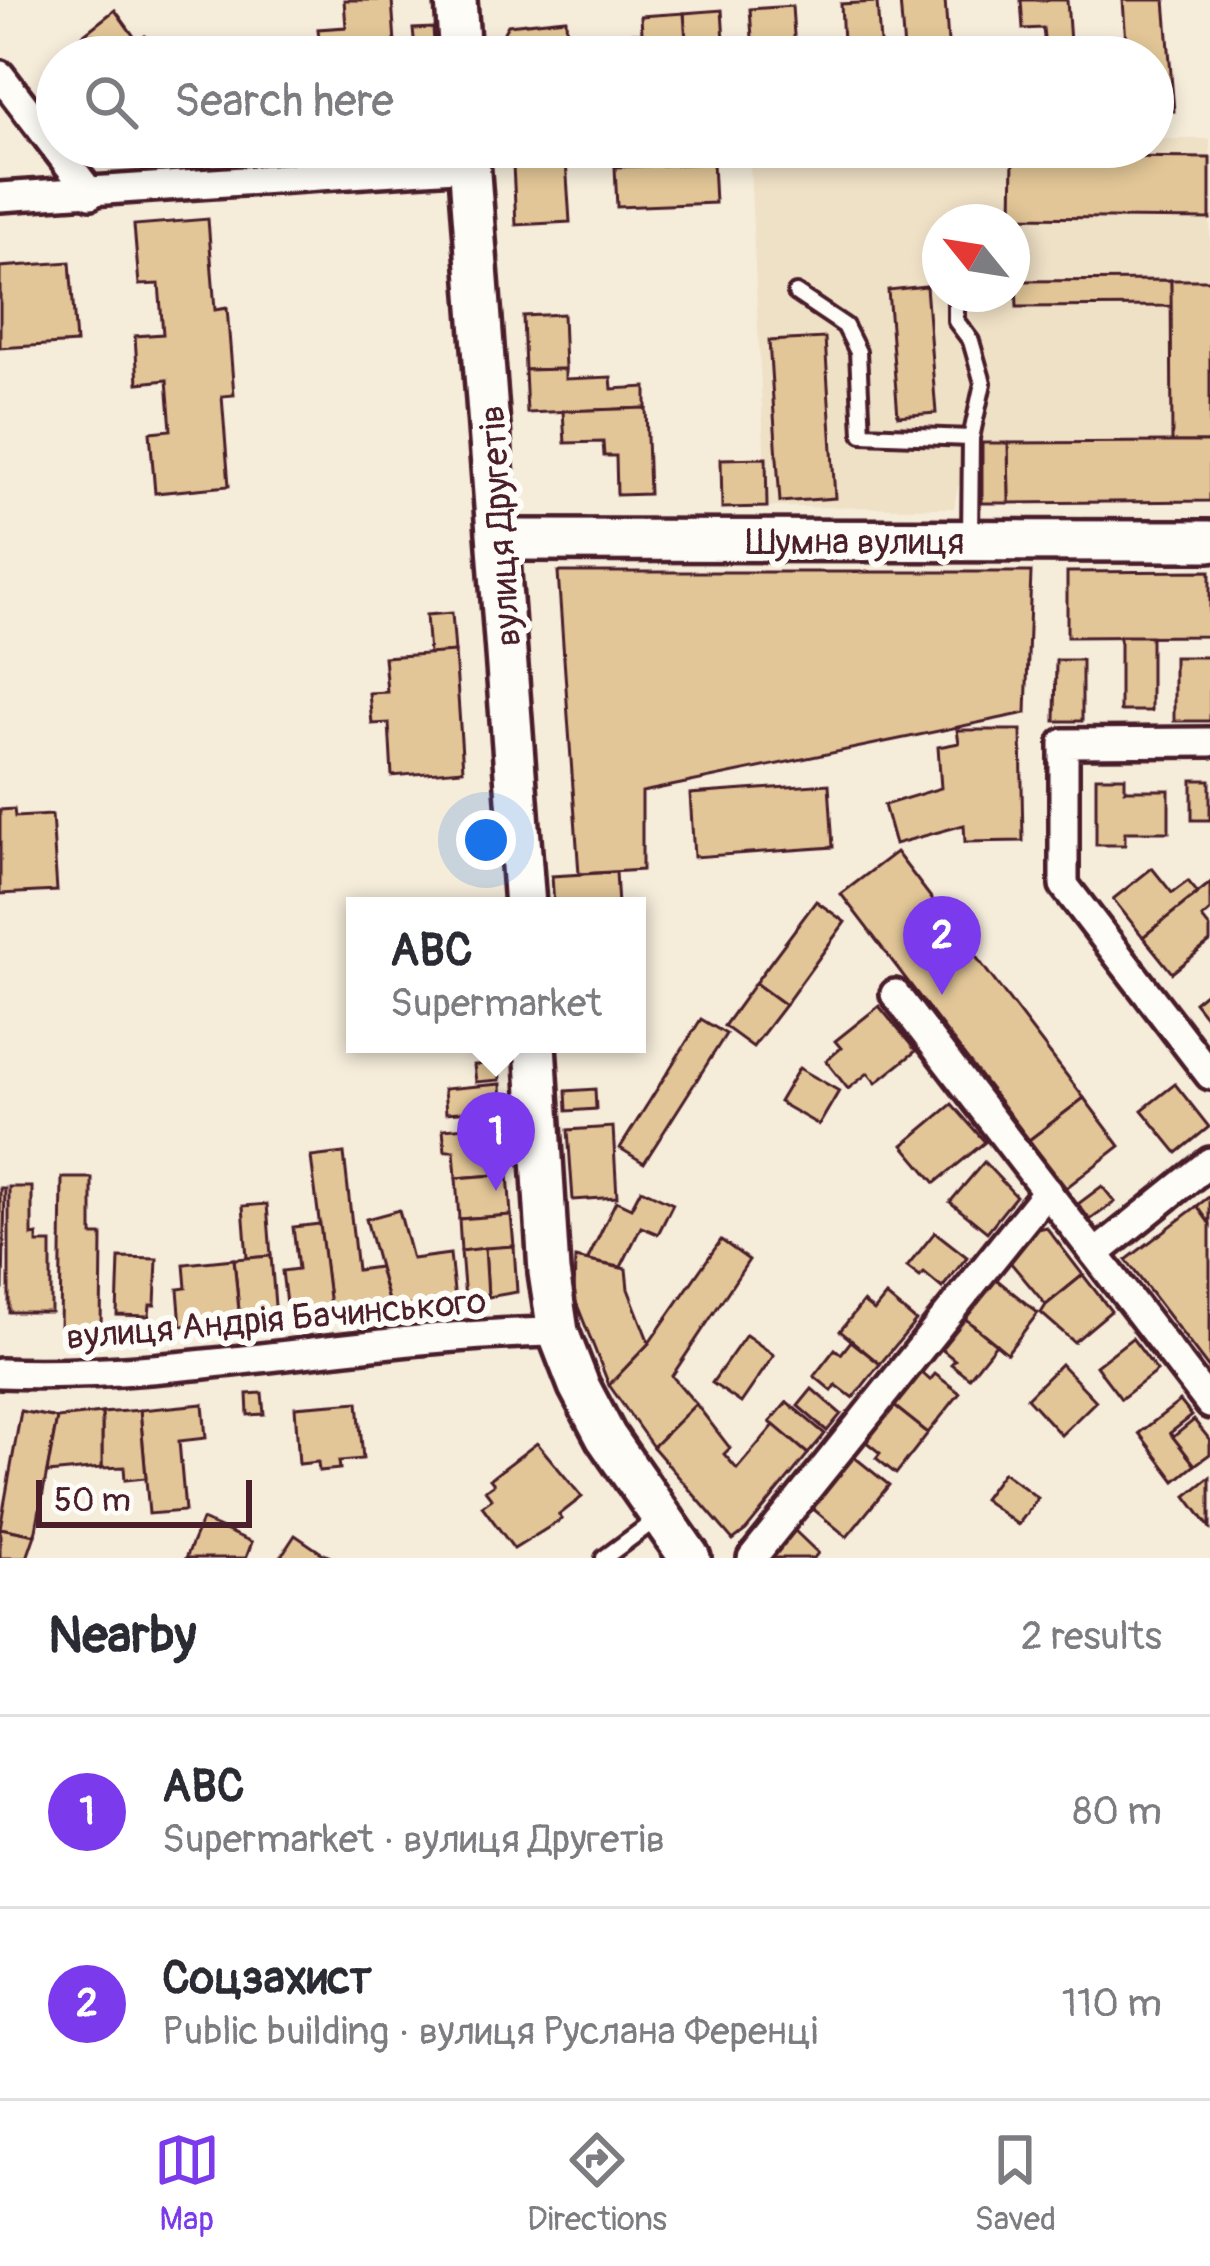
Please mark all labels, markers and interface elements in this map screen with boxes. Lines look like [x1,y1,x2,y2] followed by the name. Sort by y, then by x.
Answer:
[36,36,1174,168] search box
[78,69,144,135] icon: search
[174,74,394,130] text: Search here
[922,204,1030,312] north arrow
[470,404,531,648] street label: вулиця Другетів
[746,520,964,565] street label: Шумна вулиця
[456,810,516,870] your location
[903,896,981,995] pin: 2
[346,897,646,1053] popup
[390,923,473,979] text: АВС
[390,979,602,1028] text: Supermarket
[457,1092,535,1191] pin: 1
[64,1279,488,1360] street label: вулиця Андрія Бачинського
[36,1474,252,1527] scale bar
[54,1480,131,1521] text: 50 m
[48,1604,196,1668] text: Nearby
[1021,1612,1162,1661] text: 2 results
[162,1759,244,1815] text: АВС
[79,1787,95,1836] text: 1
[1073,1787,1162,1836] text: 80 m
[162,1815,665,1864] text: Supermarket · вулиця Другетів
[162,1951,372,2007] text: Соцзахист
[76,1979,98,2028] text: 2
[1062,1979,1162,2028] text: 110 m
[162,2007,818,2056] text: Public building · вулиця Руслана Ференці
[154,2127,220,2240] tab: Map
[527,2127,667,2240] tab: Directions
[974,2127,1056,2240] tab: Saved

